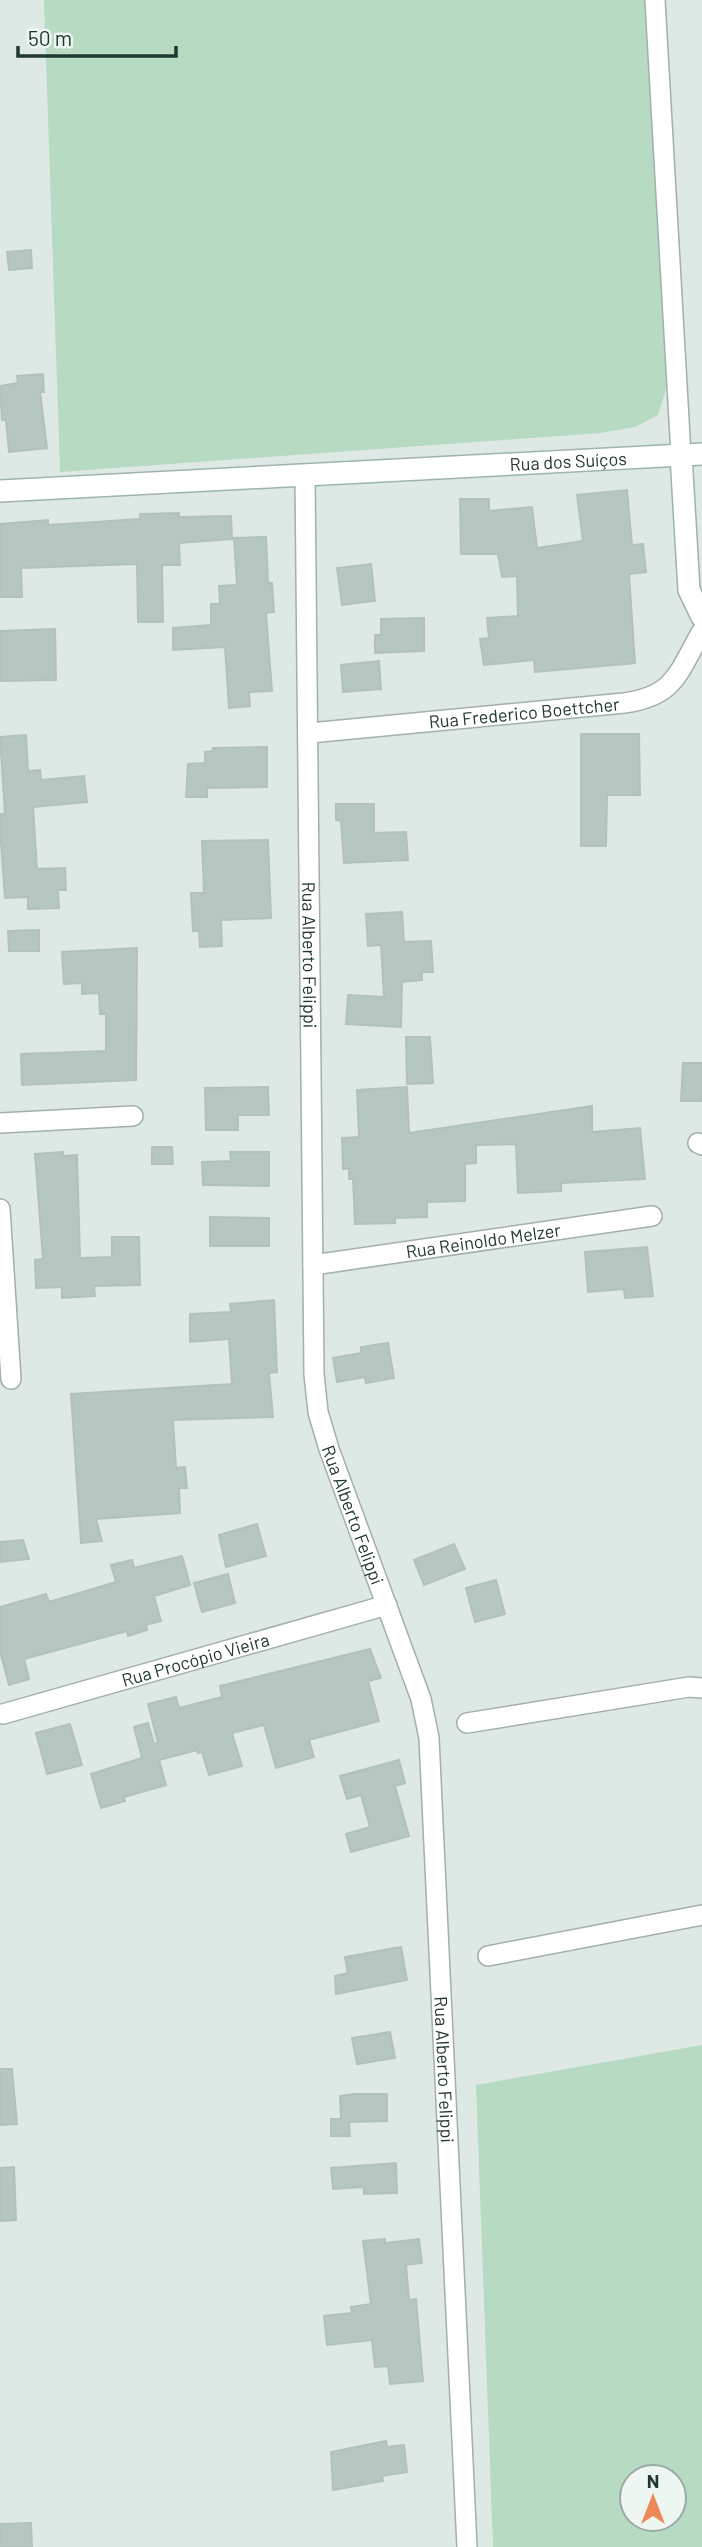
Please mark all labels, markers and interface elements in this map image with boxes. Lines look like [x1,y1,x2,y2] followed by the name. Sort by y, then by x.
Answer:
[18,14,175,58] scale bar
[28,25,72,50] text: 50 m
[509,447,627,475] street label: Rua dos Suíços
[428,692,621,733] street label: Rua Frederico Boettcher
[298,881,322,1028] street label: Rua Alberto Felippi
[404,1218,563,1262] street label: Rua Reinoldo Melzer
[318,1442,389,1588] street label: Rua Alberto Felippi
[119,1628,272,1691] street label: Rua Procópio Vieira
[430,1996,459,2143] street label: Rua Alberto Felippi
[618,2463,688,2533] north arrow
[647,2469,659,2492] text: N

